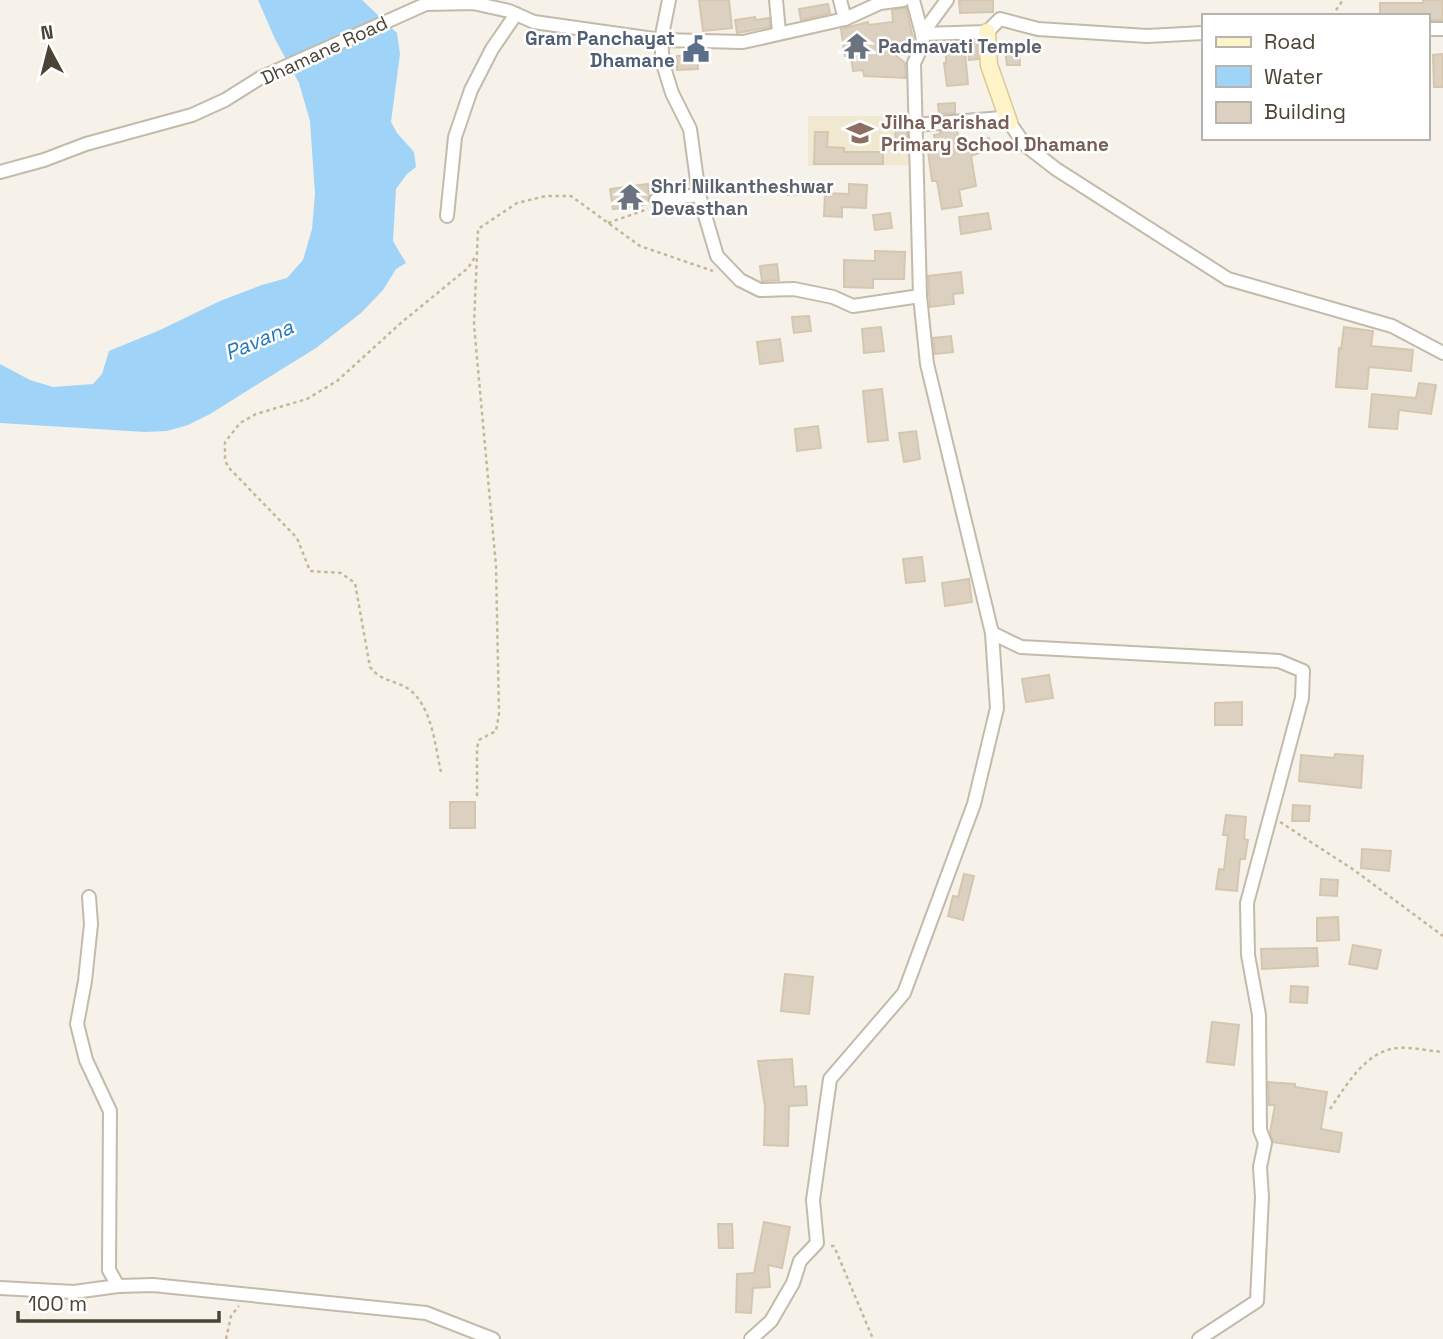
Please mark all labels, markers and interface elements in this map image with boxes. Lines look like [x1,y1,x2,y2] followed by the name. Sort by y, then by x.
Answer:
[257,10,392,91] street label: Dhamane Road
[14,14,84,84] north arrow
[1202,14,1429,140] legend
[39,19,55,46] text: N
[525,26,675,73] place label: Gram Panchayat Dhamane
[1264,28,1316,55] text: Road
[842,31,872,61] temple icon: Padmavati Temple
[681,34,711,64] public building icon: Gram Panchayat Dhamane
[878,34,1042,59] place label: Padmavati Temple
[1264,63,1323,90] text: Water
[1264,98,1346,125] text: Building
[881,110,1109,157] place label: Jilha Parishad Primary School Dhamane
[845,118,875,148] school or university icon: Jilha Parishad Primary School Dhamane
[651,174,834,221] place label: Shri Nilkantheshwar Devasthan
[615,182,645,212] temple icon: Shri Nilkantheshwar Devasthan
[220,313,298,366] water label: Pavana
[18,1280,219,1324] scale bar
[28,1290,87,1317] text: 100 m

